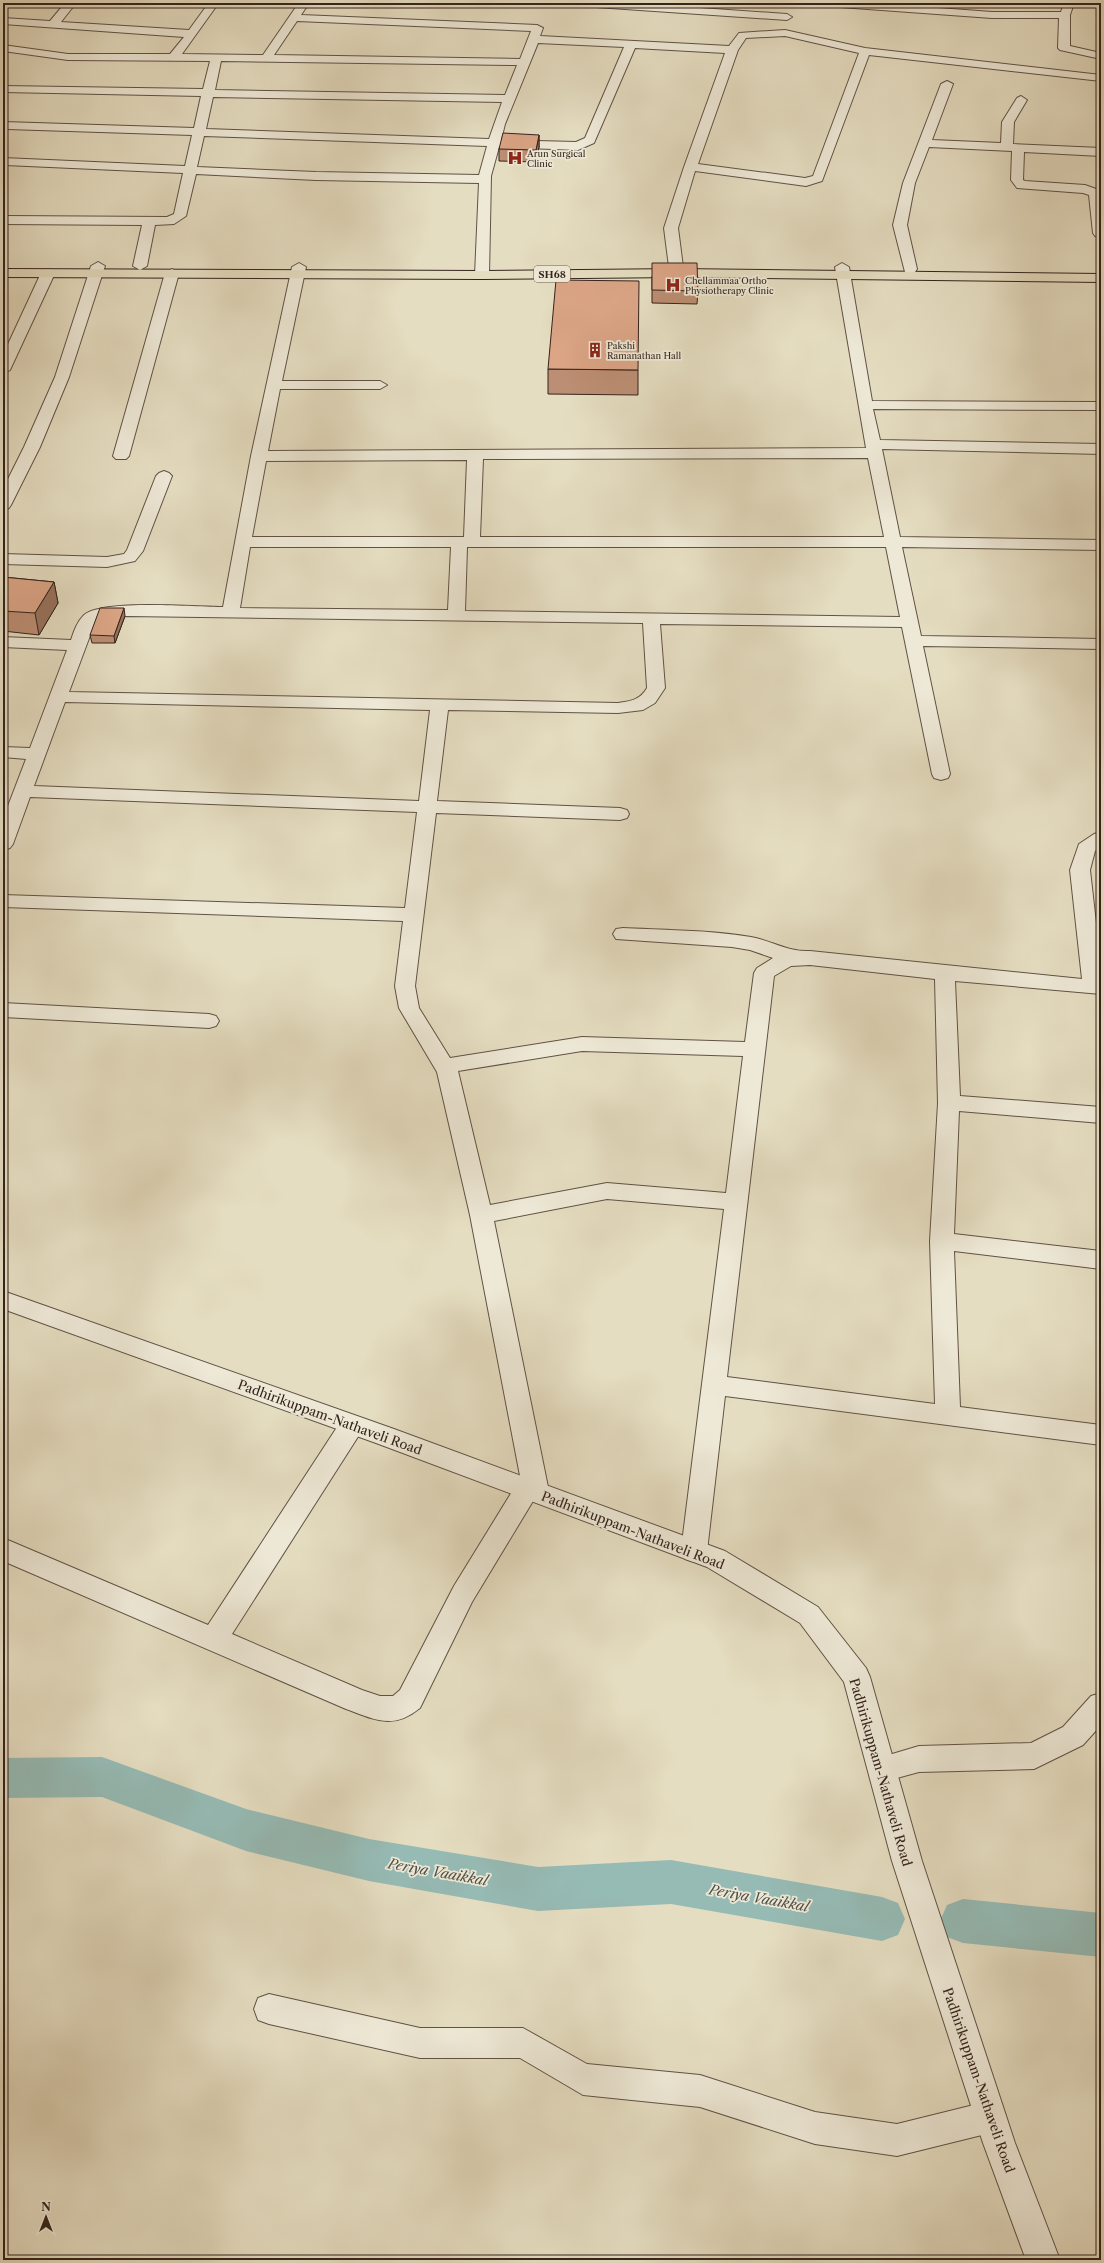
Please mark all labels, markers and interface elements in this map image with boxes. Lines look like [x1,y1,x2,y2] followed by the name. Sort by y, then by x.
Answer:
[526,148,586,169] place label: Arun Surgical Clinic
[506,149,524,167] hospital icon: Arun Surgical Clinic
[534,266,570,282] road number: SH68
[685,275,774,296] place label: Chellammaa Ortho Physiotherapy Clinic
[664,276,682,294] hospital icon: Chellammaa Ortho Physiotherapy Clinic
[607,340,681,361] place label: Pakshi Ramanathan Hall
[586,341,604,359] building icon: Pakshi Ramanathan Hall
[236,1376,424,1458] street label: Padhirikuppam-Nathaveli Road
[539,1488,727,1572] street label: Padhirikuppam-Nathaveli Road
[846,1676,916,1868] street label: Padhirikuppam-Nathaveli Road
[386,1854,491,1890] water label: Periya Vaaikkal
[707,1880,812,1916] water label: Periya Vaaikkal
[940,1985,1018,2175] street label: Padhirikuppam-Nathaveli Road
[26,2197,66,2237] north arrow
[41,2200,51,2214] text: N

